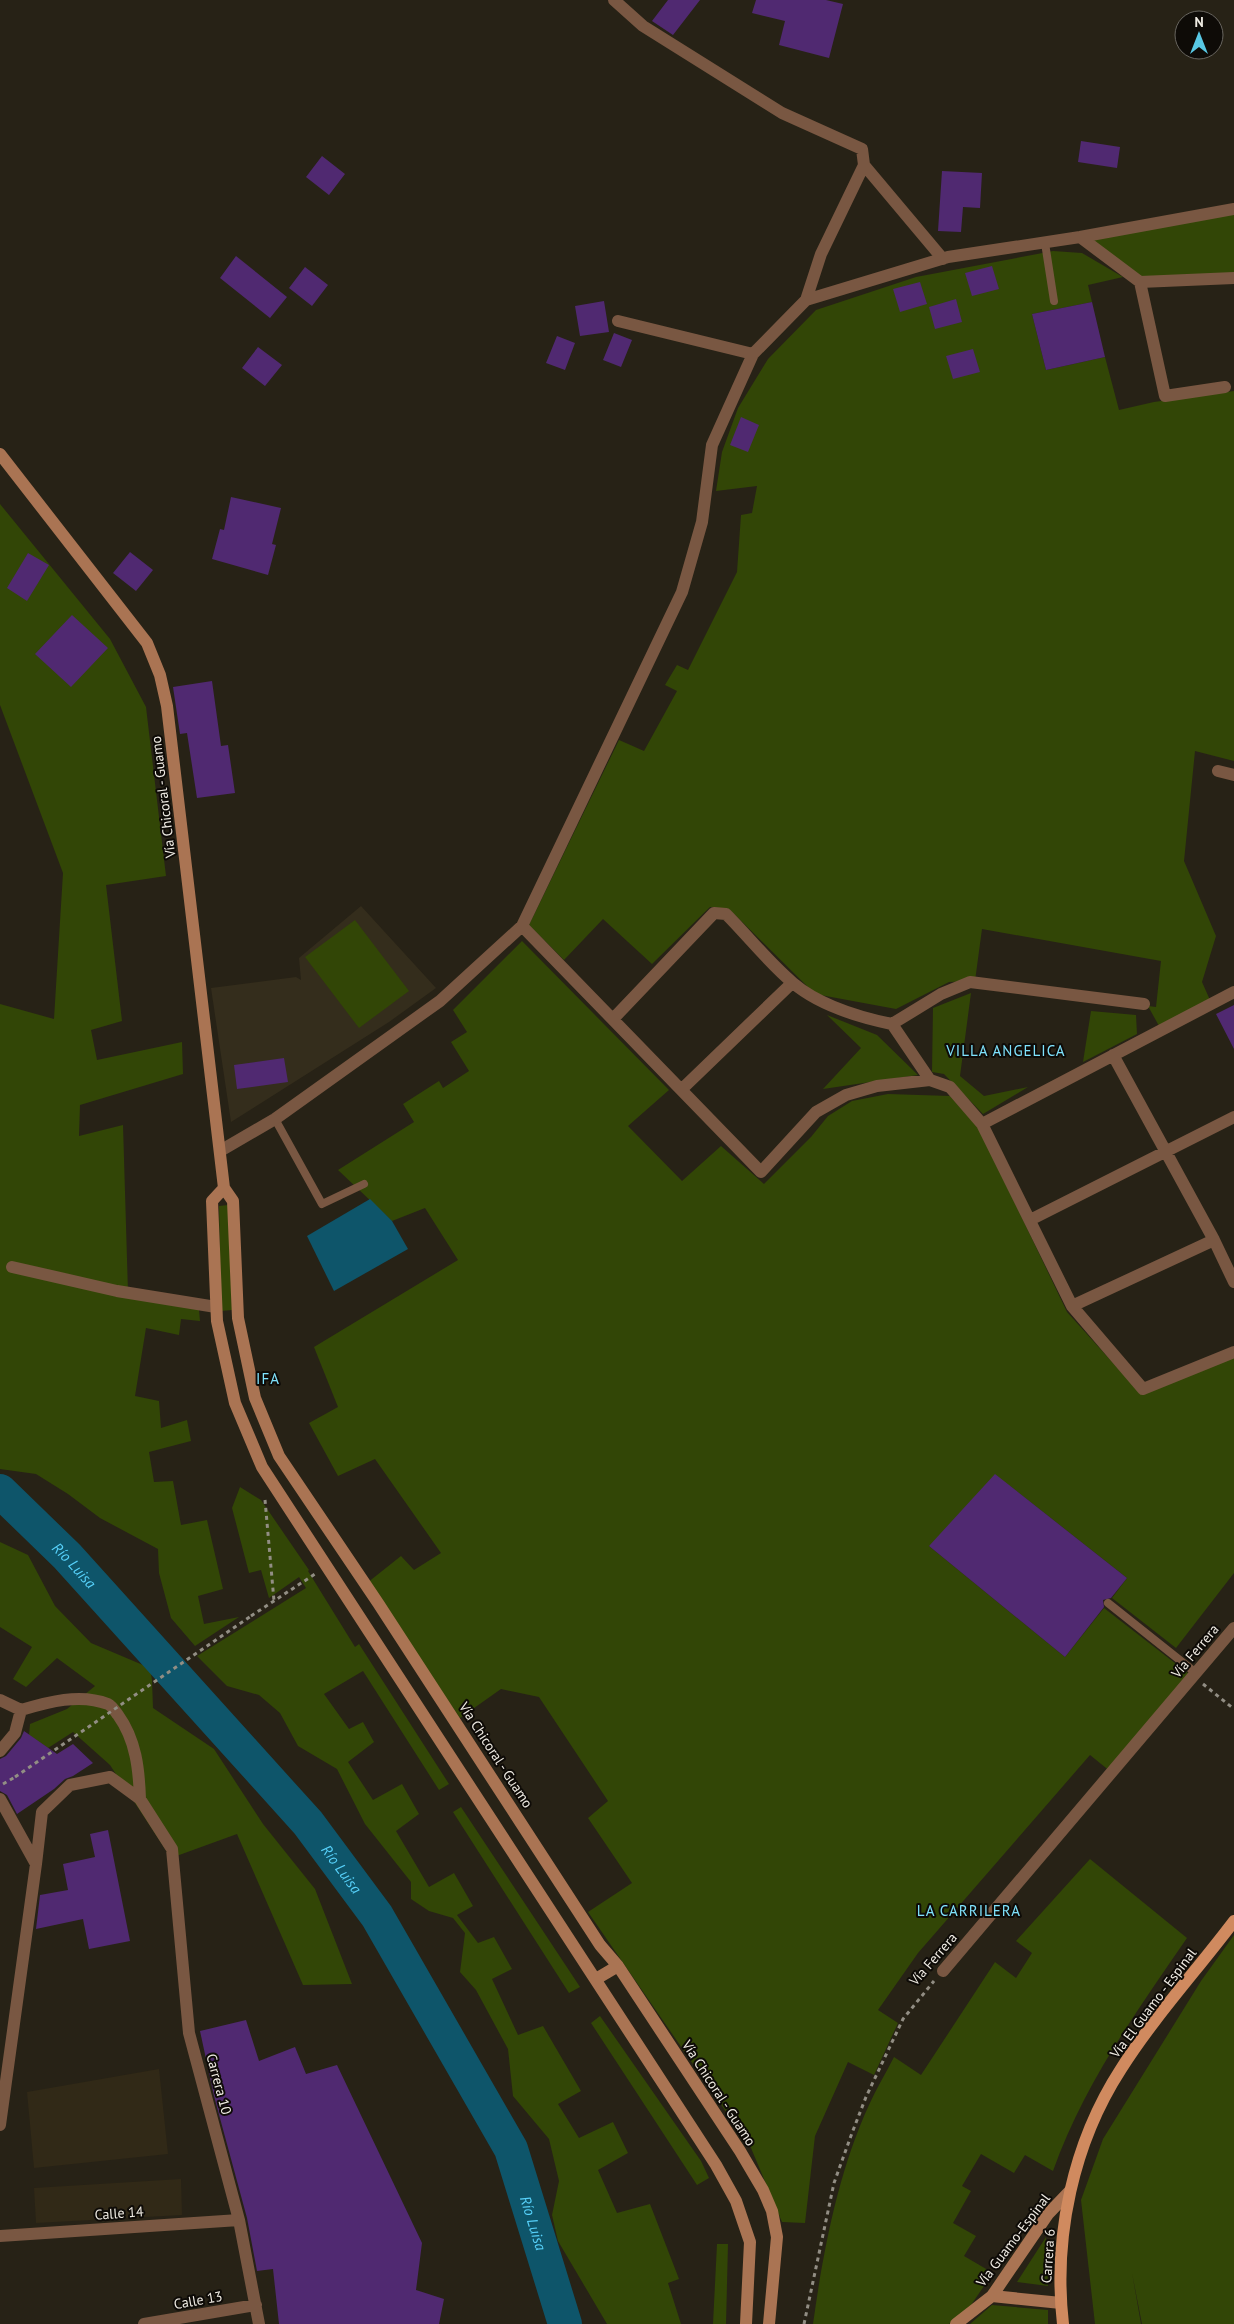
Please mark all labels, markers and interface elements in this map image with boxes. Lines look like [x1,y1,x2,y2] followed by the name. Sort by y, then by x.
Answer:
[1174,10,1224,60] north arrow
[1194,13,1204,31] text: N
[147,735,180,860] street label: Vía Chicoral - Guamo
[945,1041,1066,1060] district label: VILLA ANGELICA
[256,1369,280,1388] district label: IFA
[49,1538,101,1592] water label: Río Luisa
[1167,1620,1223,1682] street label: Vía Ferrera
[455,1698,537,1811] street label: Vía Chicoral - Guamo
[318,1841,367,1897] water label: Río Luisa
[917,1901,1021,1920] district label: LA CARRILERA
[904,1929,961,1990] street label: Vía Ferrera
[1105,1945,1200,2062] street label: Vía El Guamo - Espinal
[678,2036,760,2149] street label: Vía Chicoral - Guamo
[202,2052,236,2117] street label: Carrera 10
[971,2190,1054,2291] street label: Vía Guamo-Espinal
[516,2193,551,2253] water label: Río Luisa
[94,2202,144,2224] street label: Calle 14
[1037,2228,1059,2284] street label: Carrera 6
[172,2287,224,2313] street label: Calle 13

